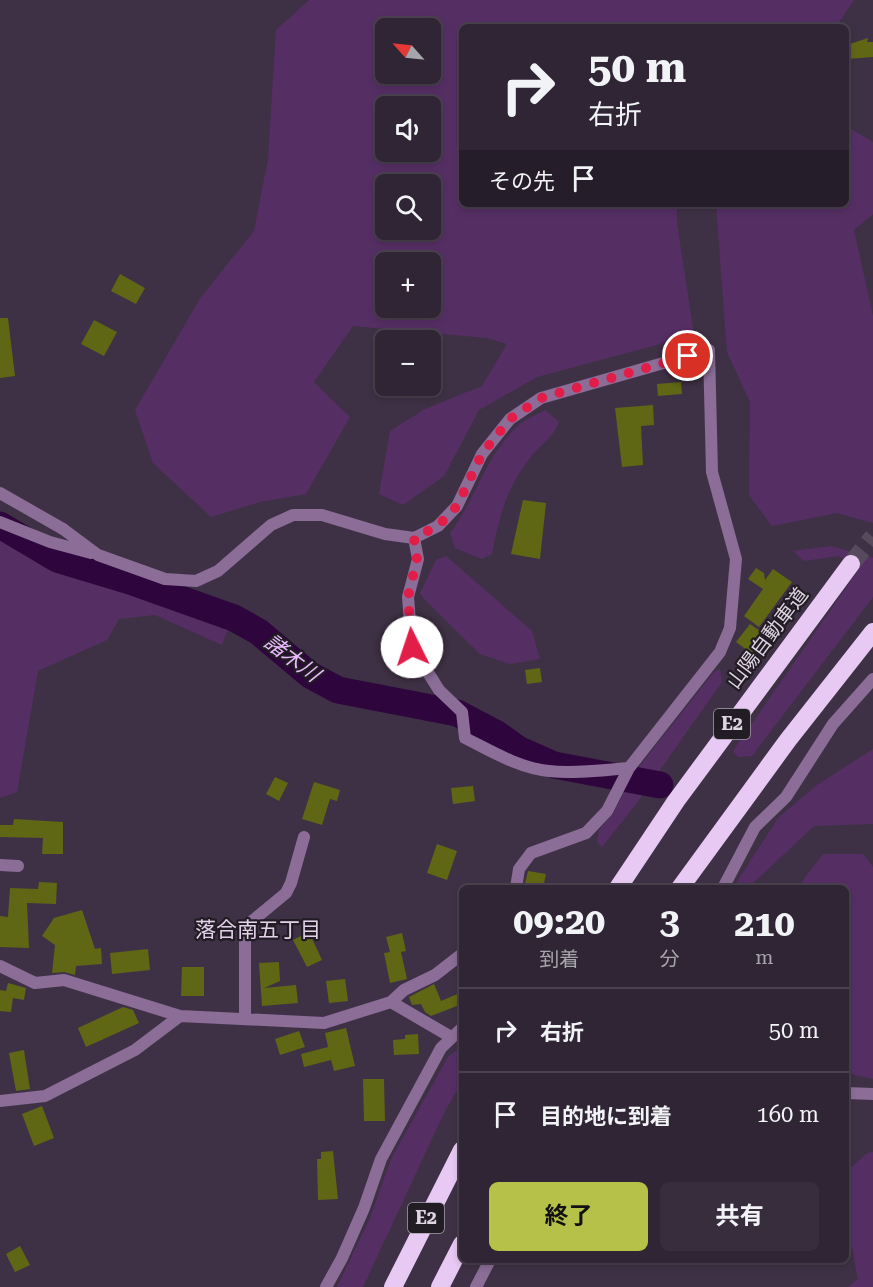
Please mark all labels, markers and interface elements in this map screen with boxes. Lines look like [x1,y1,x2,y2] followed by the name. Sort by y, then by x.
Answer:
[375,18,441,84] north arrow
[375,18,441,396] map controls
[588,43,686,92] text: 50 m
[489,48,567,126] icon: right
[375,96,441,162] button: sound
[588,99,642,131] text: 右折
[567,162,600,195] icon: arrive
[489,169,555,194] text: その先
[375,174,441,240] button: search
[375,252,441,318] button: +
[375,330,441,396] button: −
[662,330,713,381] pin
[671,339,704,372] icon: arrive
[721,583,813,693] street label: 山陽自動車道
[380,615,444,679] position arrow
[260,629,326,688] water label: 諸木川
[714,709,750,739] road number: E2
[513,901,605,943] text: 09:20
[660,901,680,943] text: 3
[734,903,795,945] text: 210
[195,918,321,942] district label: 落合南五丁目
[755,945,773,969] text: m
[539,947,579,971] text: 到着
[660,947,680,971] text: 分
[489,1014,522,1047] icon: right
[769,1018,819,1043] text: 50 m
[540,1020,584,1045] text: 右折
[489,1098,522,1131] icon: arrive
[756,1102,819,1127] text: 160 m
[540,1104,672,1129] text: 目的地に到着
[489,1182,648,1251] button: 終了
[660,1182,819,1251] button: 共有
[408,1203,444,1233] road number: E2

